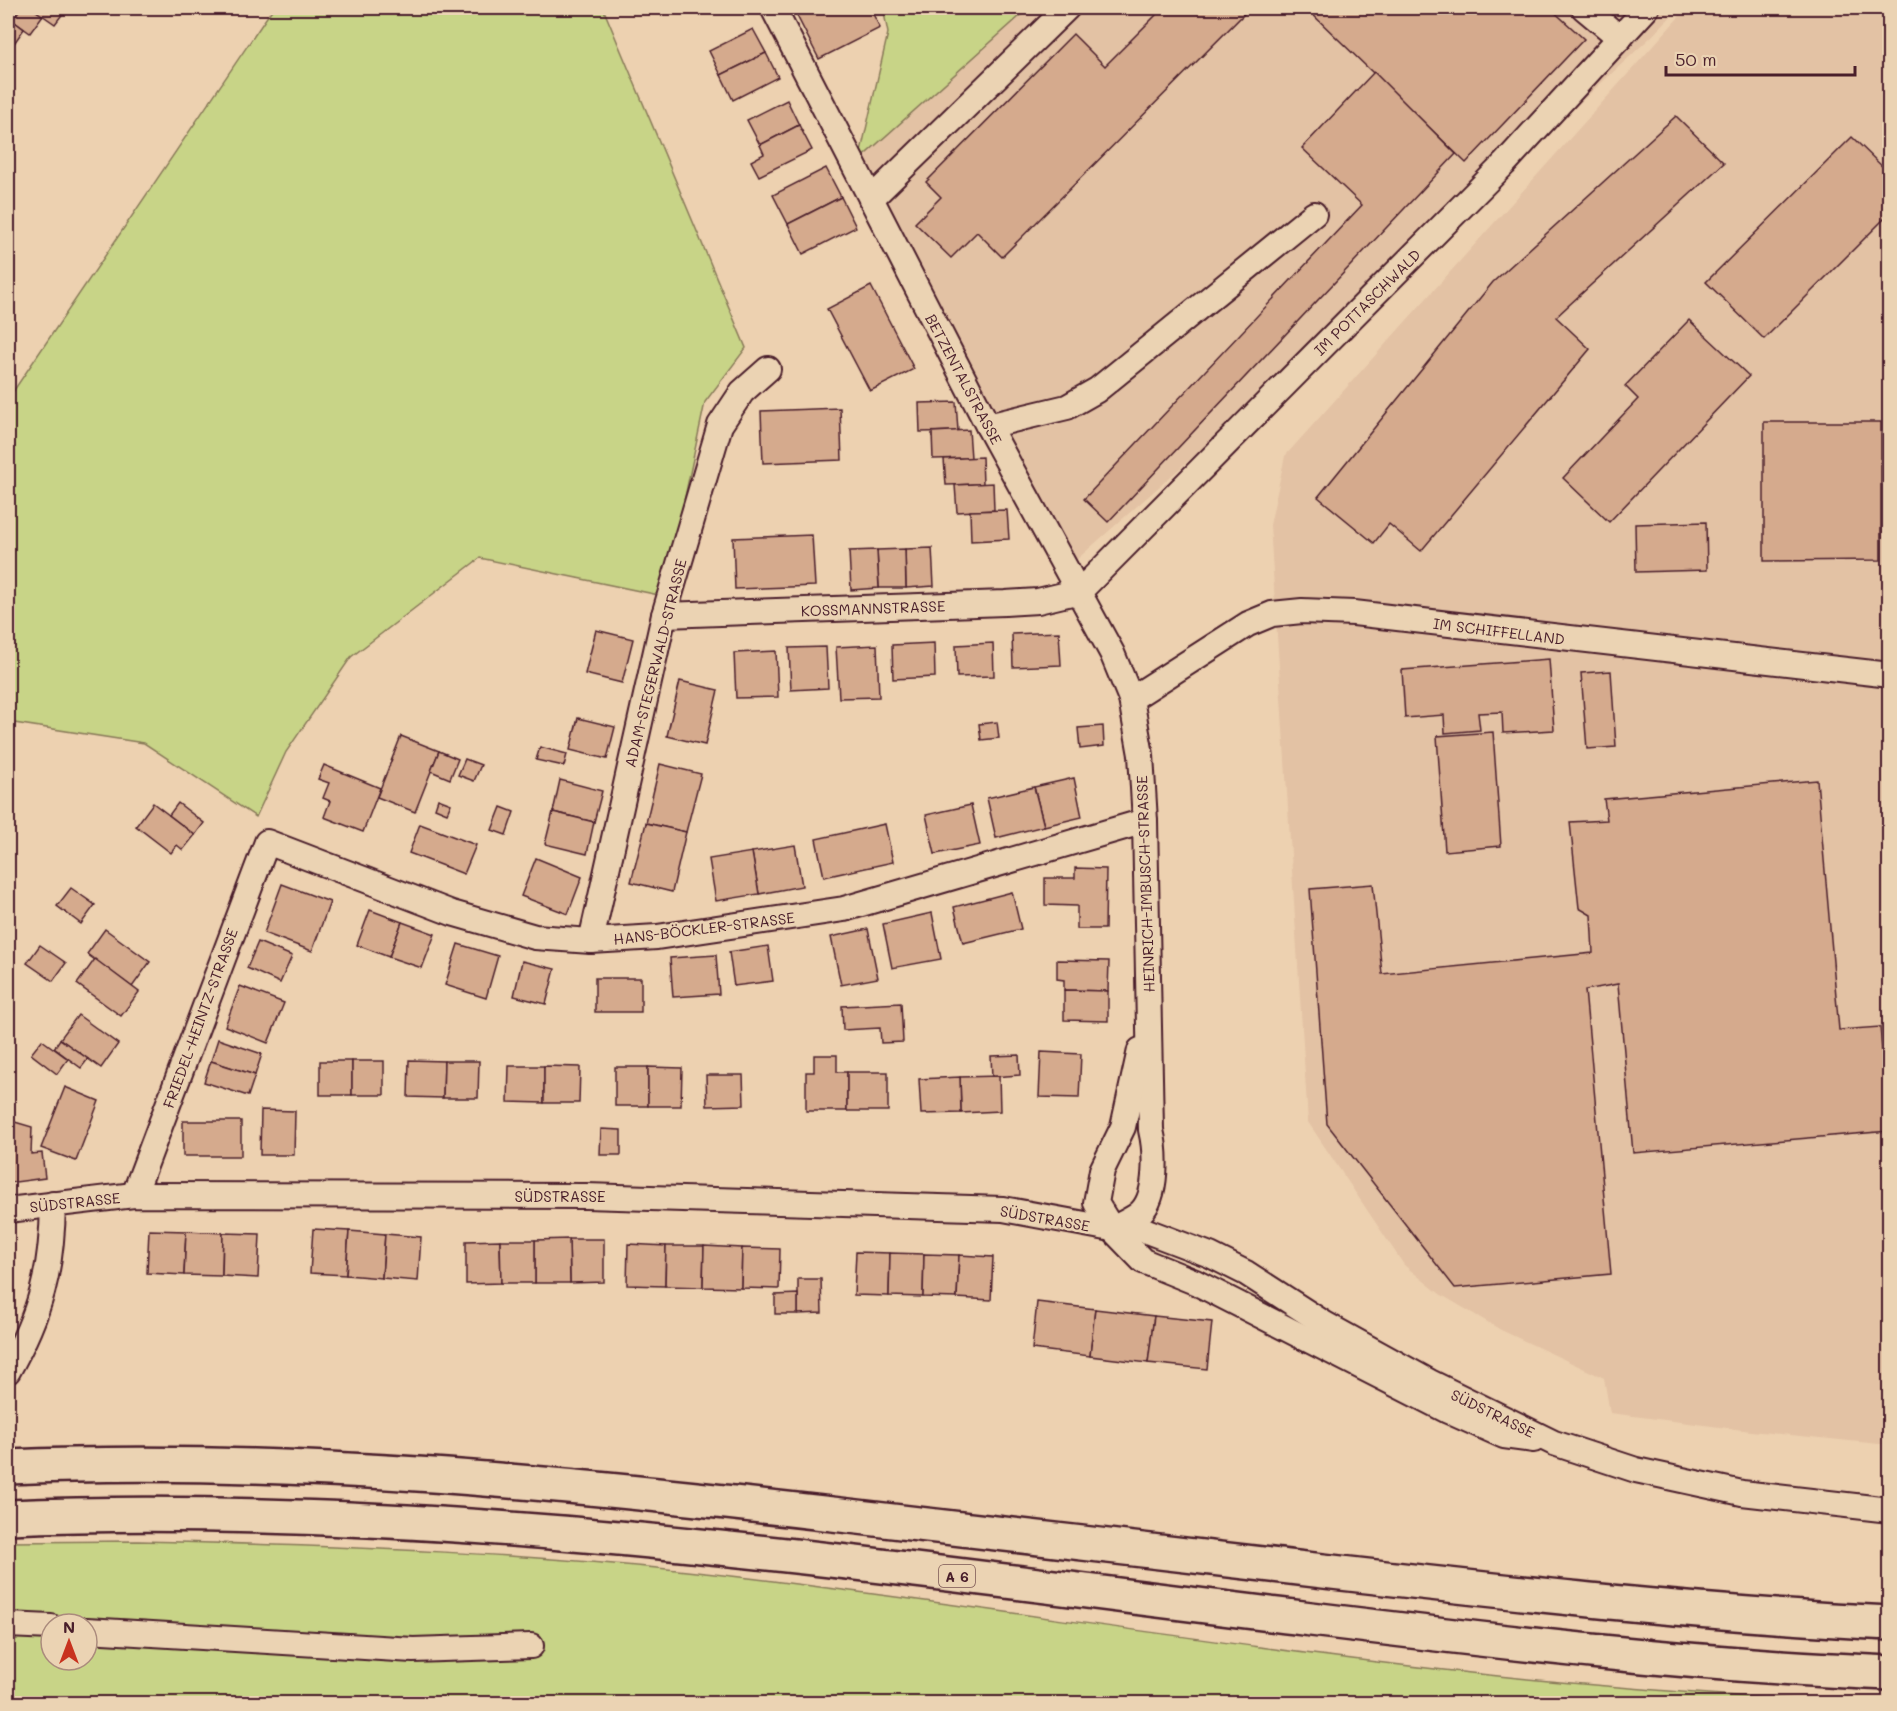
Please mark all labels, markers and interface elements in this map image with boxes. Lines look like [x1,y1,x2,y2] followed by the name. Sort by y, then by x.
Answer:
[1666,39,1855,77] scale bar
[1675,47,1717,71] text: 50 m
[1309,244,1425,360] street label: IM POTTASCHWALD
[921,310,1007,448] street label: BETZENTALSTRASSE
[619,556,691,769] street label: ADAM-STEGERWALD-STRASSE
[800,595,946,621] street label: KOSSMANNSTRASSE
[1432,613,1566,649] street label: IM SCHIFFELLAND
[1131,775,1159,993] street label: HEINRICH-IMBUSCH-STRASSE
[612,907,796,949] street label: HANS-BÖCKLER-STRASSE
[158,925,242,1111] street label: FRIEDEL-HEINTZ-STRASSE
[514,1186,606,1206] street label: SÜDSTRASSE
[29,1187,122,1217] street label: SÜDSTRASSE
[998,1200,1092,1236] street label: SÜDSTRASSE
[1448,1384,1539,1442] street label: SÜDSTRASSE
[939,1565,975,1587] road number: A 6
[39,1612,99,1672] north arrow
[63,1616,75,1637] text: N

